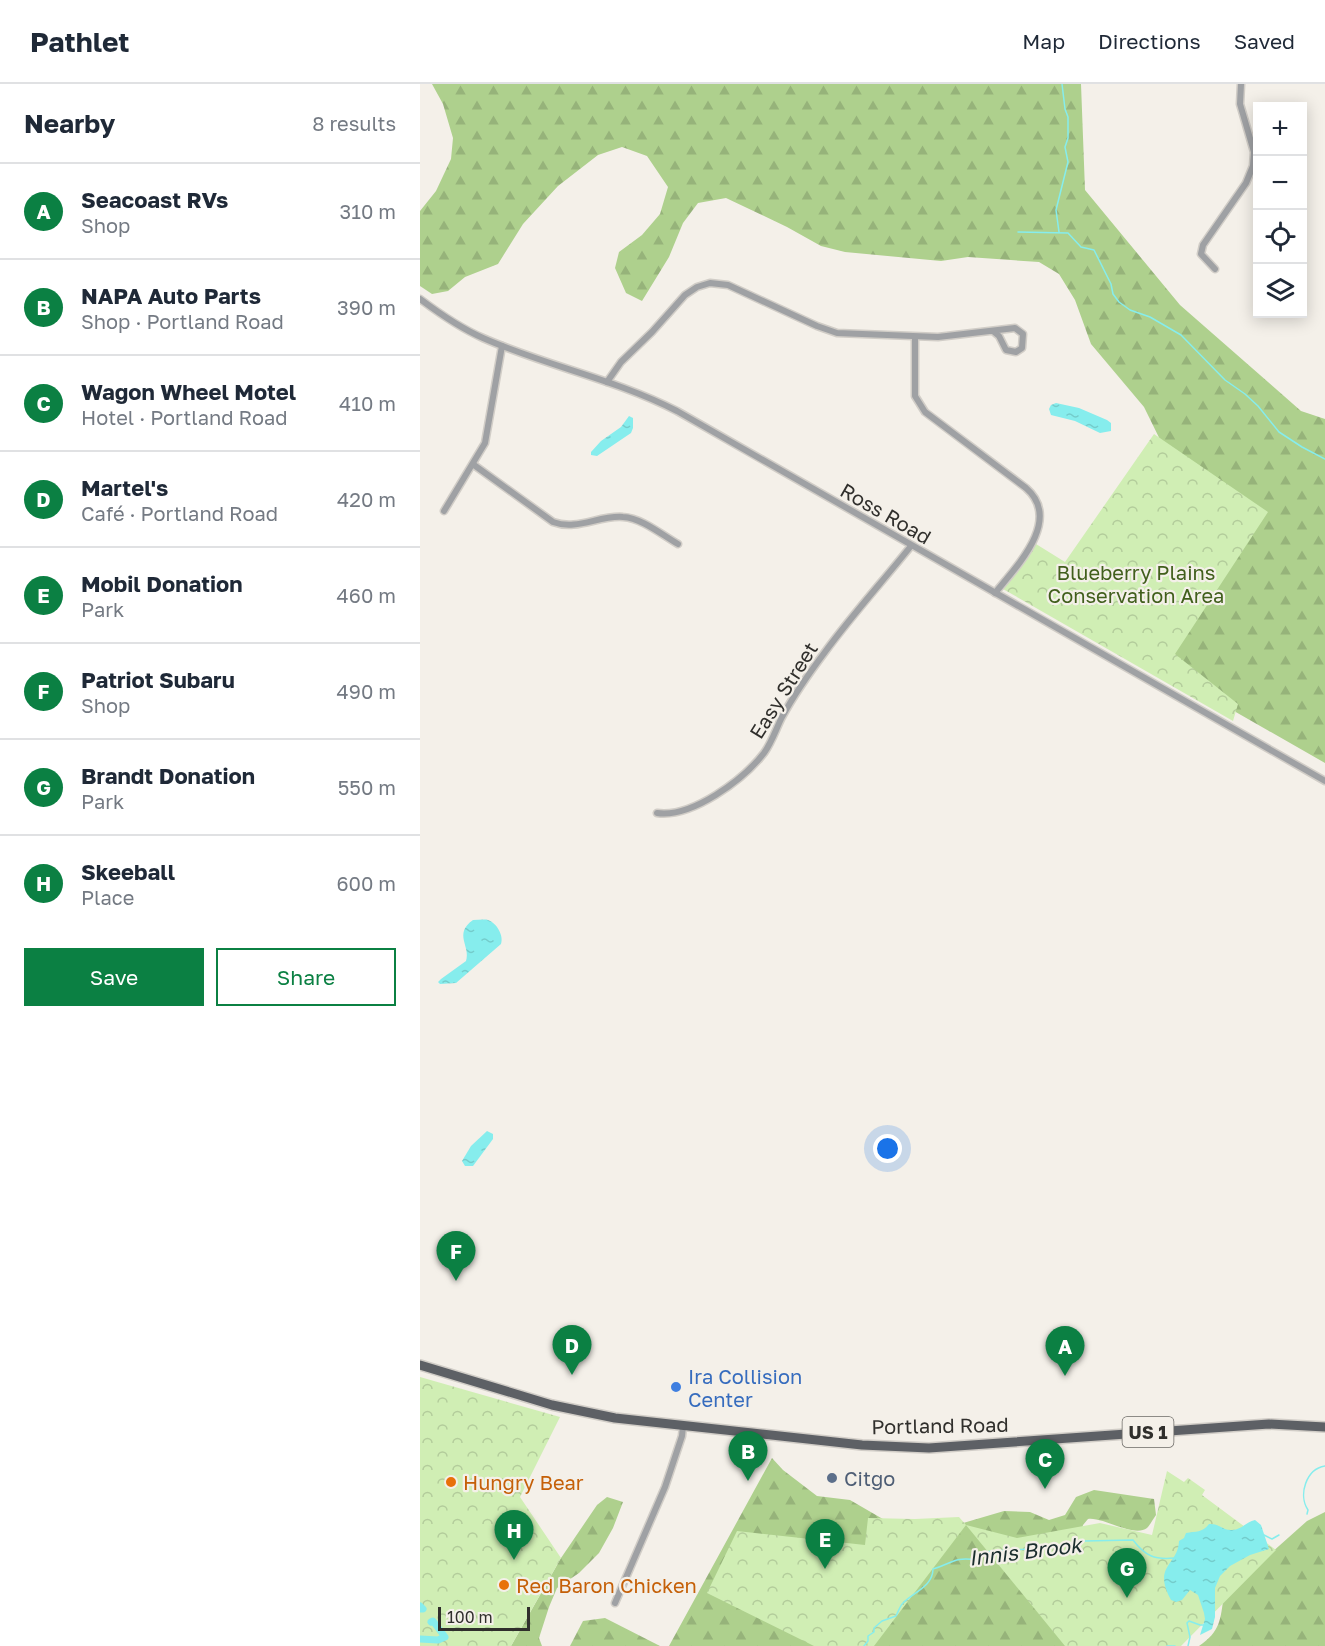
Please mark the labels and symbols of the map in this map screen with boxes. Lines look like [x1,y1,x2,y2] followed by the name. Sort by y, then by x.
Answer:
[836,477,936,549] street label: Ross Road
[1048,560,1224,607] park label: Blueberry Plains Conservation Area
[744,637,822,743] street label: Easy Street
[873,1134,902,1163] your location
[436,1232,476,1281] pin: F
[552,1326,592,1375] pin: D
[1046,1326,1084,1376] pin: A
[688,1364,802,1411] place label: Ira Collision Center
[669,1380,683,1394] marker: Ira Collision Center
[871,1412,1009,1438] street label: Portland Road
[1122,1417,1174,1447] road number: US 1
[728,1432,768,1481] pin: B
[1026,1440,1064,1489] pin: C
[844,1466,895,1490] place label: Citgo
[463,1470,584,1494] place label: Hungry Bear
[825,1471,839,1485] marker: Citgo
[444,1475,458,1489] marker: Hungry Bear
[494,1510,533,1560] pin: H
[806,1520,844,1569] pin: E
[967,1531,1085,1571] water label: Innis Brook
[1108,1548,1146,1598] pin: G
[516,1573,697,1597] place label: Red Baron Chicken
[497,1578,511,1592] marker: Red Baron Chicken
[438,1604,530,1632] scale bar

